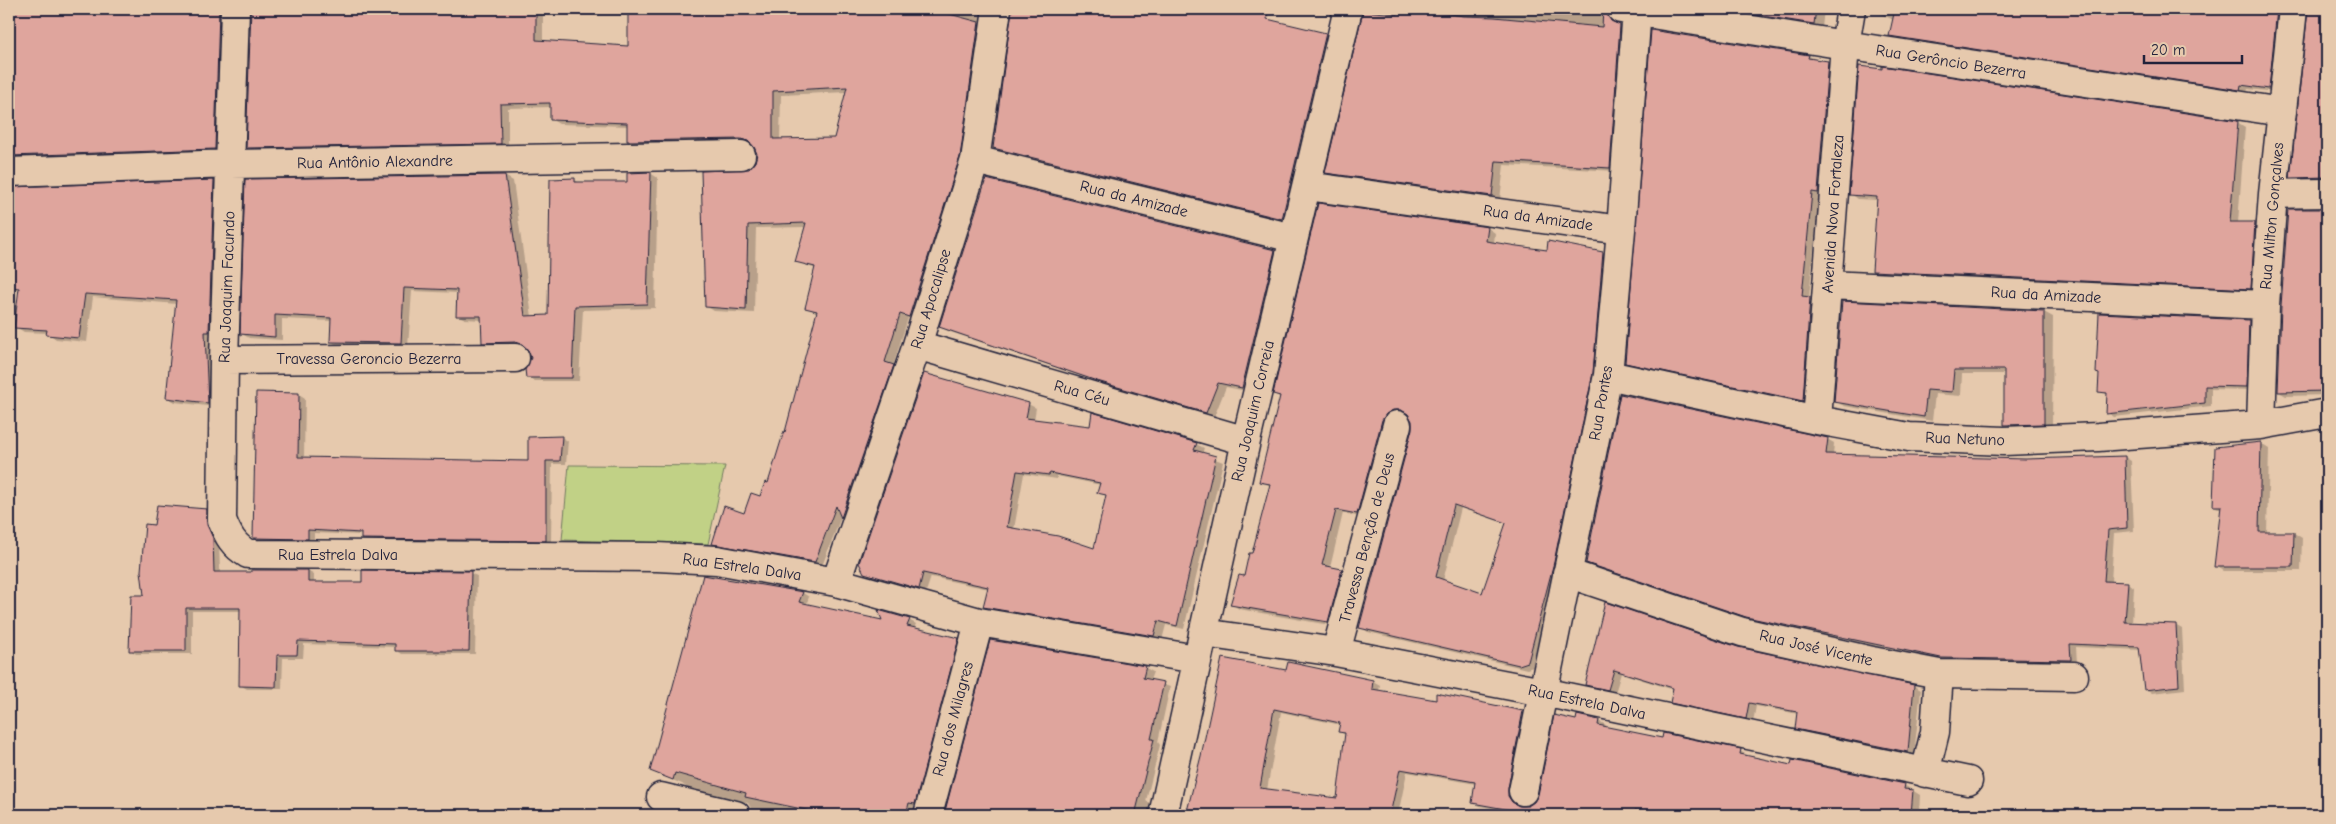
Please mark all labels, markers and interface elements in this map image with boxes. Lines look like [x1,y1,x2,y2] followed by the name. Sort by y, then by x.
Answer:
[2144,32,2241,64] scale bar
[1874,41,2028,83] street label: Rua Gerôncio Bezerra
[2151,41,2185,59] text: 20 m
[1818,134,1848,294] street label: Avenida Nova Fortaleza
[2257,141,2287,290] street label: Rua Milton Gonçalves
[297,152,453,172] street label: Rua Antônio Alexandre
[1078,177,1190,221] street label: Rua da Amizade
[1482,201,1594,235] street label: Rua da Amizade
[215,211,239,363] street label: Rua Joaquim Facundo
[907,247,955,351] street label: Rua Apocalipse
[1990,283,2102,307] street label: Rua da Amizade
[1228,339,1278,483] street label: Rua Joaquim Correia
[276,350,462,368] street label: Travessa Geroncio Bezerra
[1586,364,1616,442] street label: Rua Pontes
[1052,376,1112,410] street label: Rua Céu
[1925,429,2005,449] street label: Rua Netuno
[1336,451,1398,625] street label: Travessa Benção de Deus
[278,546,398,564] street label: Rua Estrela Dalva
[681,550,803,584] street label: Rua Estrela Dalva
[1758,626,1874,670] street label: Rua José Vicente
[929,659,977,778] street label: Rua dos Milagres
[1527,681,1647,723] street label: Rua Estrela Dalva

